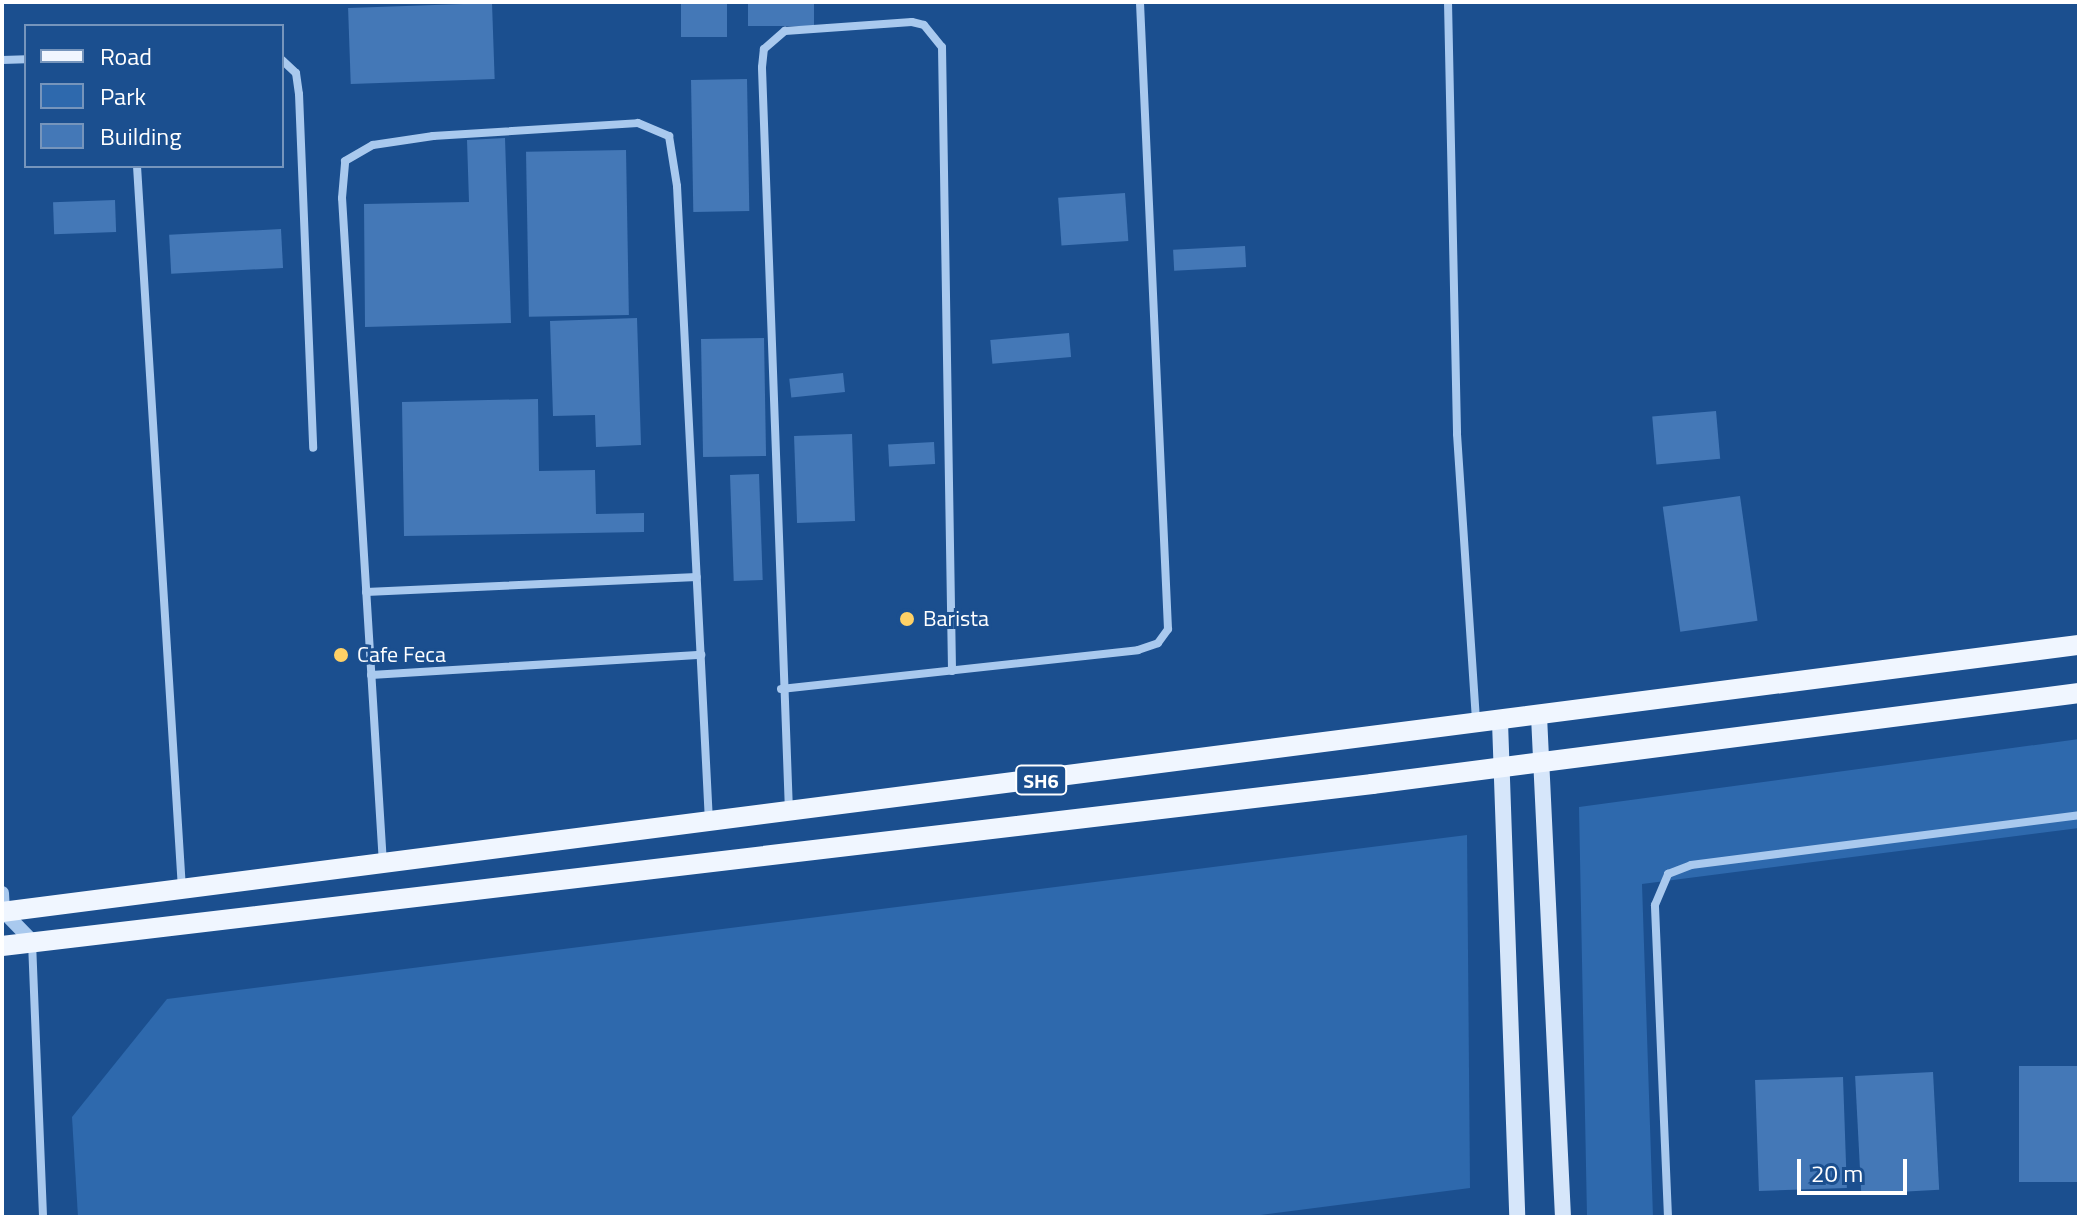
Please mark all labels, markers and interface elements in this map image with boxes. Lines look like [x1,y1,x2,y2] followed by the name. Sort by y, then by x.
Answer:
[24,24,284,168] legend
[100,38,152,74] text: Road
[100,78,146,114] text: Park
[100,118,182,154] text: Building
[923,606,989,632] place label: Barista
[898,610,916,628] marker: Barista
[357,642,446,668] place label: Cafe Feca
[332,646,350,664] marker: Cafe Feca
[1015,764,1067,796] road number: SH6
[1801,1143,1911,1193] scale bar
[1811,1155,1863,1191] text: 20 m

